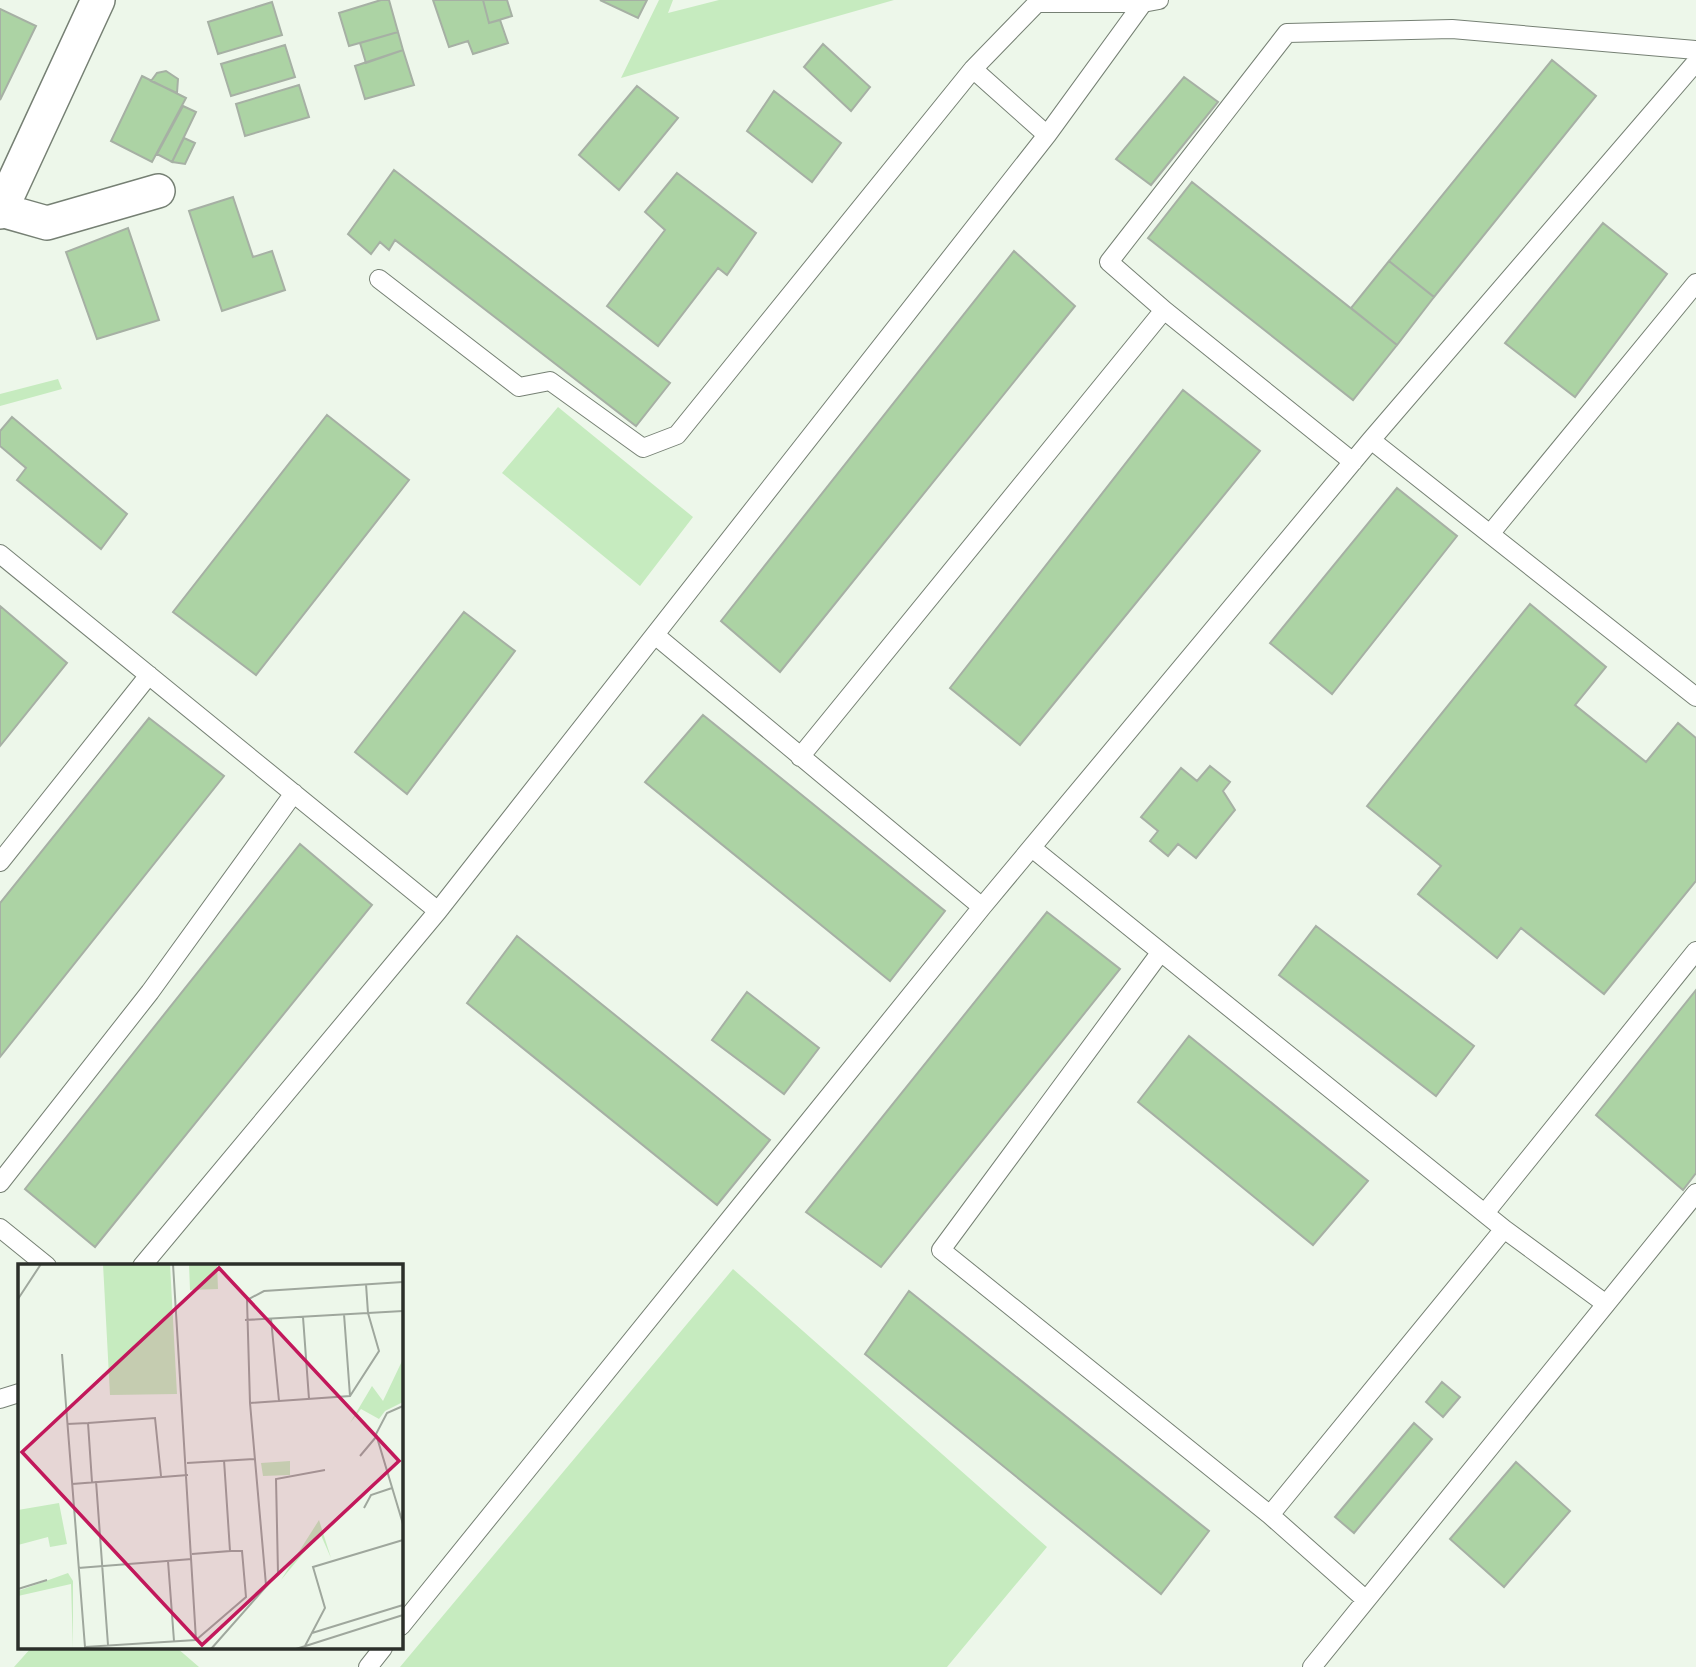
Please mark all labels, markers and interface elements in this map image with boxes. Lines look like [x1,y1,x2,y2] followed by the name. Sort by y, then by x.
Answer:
[18,1264,402,1650] inset map

